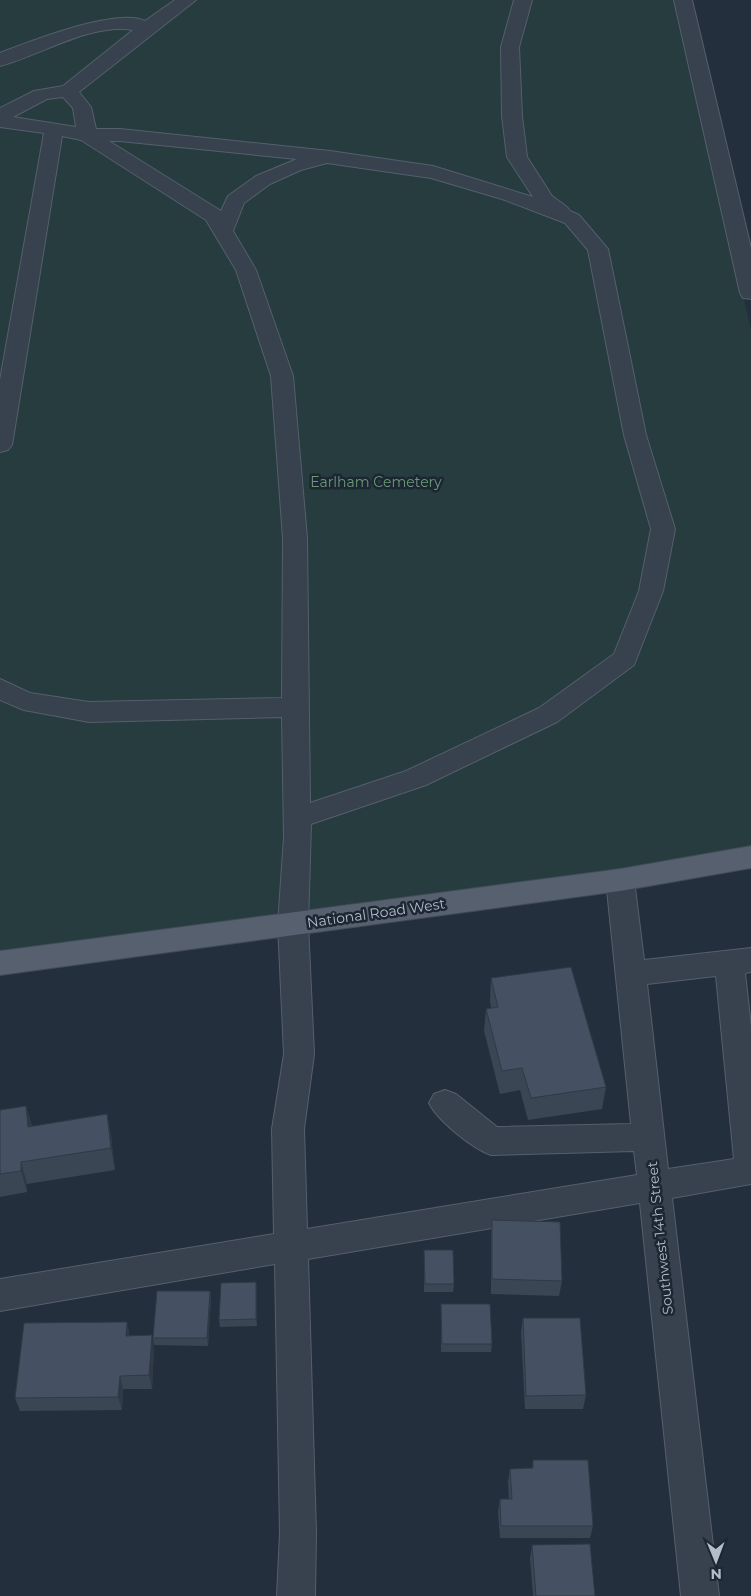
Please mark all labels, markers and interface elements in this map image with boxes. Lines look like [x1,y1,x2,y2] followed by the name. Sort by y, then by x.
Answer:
[310,473,442,491] park label: Earlham Cemetery
[306,894,446,932] street label: National Road West
[643,1160,677,1316] street label: Southwest 14th Street
[691,1536,741,1586] north arrow
[710,1565,722,1583] text: N

